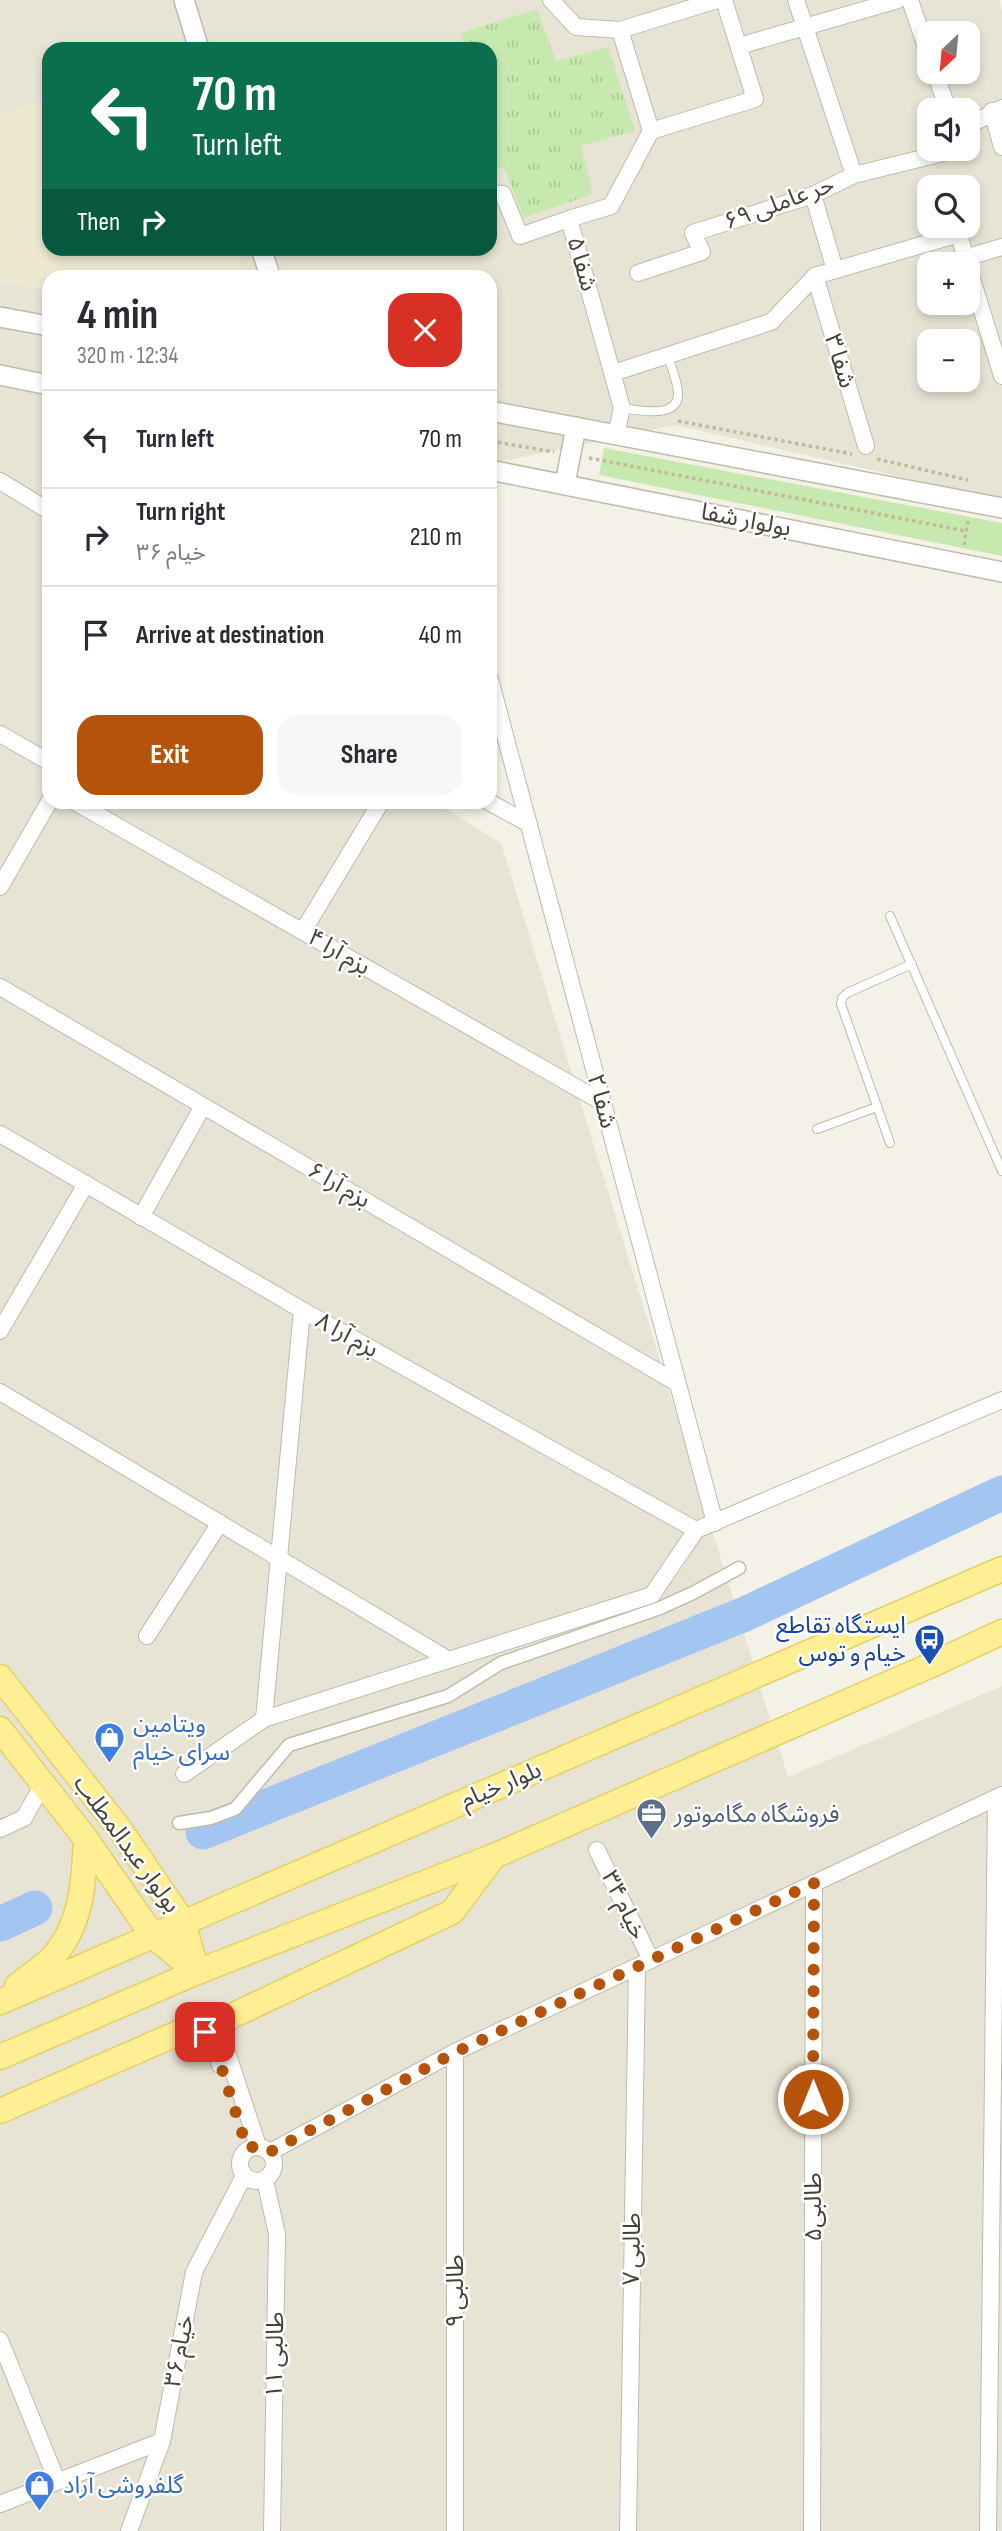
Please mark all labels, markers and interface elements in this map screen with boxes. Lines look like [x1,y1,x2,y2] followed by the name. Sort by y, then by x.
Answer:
[917,21,980,84] north arrow
[917,21,980,392] map controls
[192,66,277,125] text: 70 m
[77,70,168,161] icon: left
[917,98,980,161] button: sound
[192,126,282,165] text: Turn left
[720,170,838,236] street label: حر عاملی ۶۹
[917,175,980,238] button: search
[134,203,172,241] icon: right
[77,207,120,238] text: Then
[560,233,604,295] street label: شفا ۵
[917,252,980,315] button: +
[77,290,158,341] text: 4 min
[388,293,462,367] button: close
[917,329,980,392] button: −
[818,330,862,392] street label: شفا ۳
[77,342,178,370] text: 320 m · 12:34
[77,420,115,458] icon: left
[136,424,214,455] text: Turn left
[419,424,462,455] text: 70 m
[136,497,225,528] text: Turn right
[698,497,794,543] street label: بولوار شفا
[77,518,115,556] icon: right
[410,522,462,553] text: 210 m
[136,539,206,567] text: خیام ۳۶
[77,616,115,654] icon: arrive
[136,620,324,651] text: Arrive at destination
[419,620,462,651] text: 40 m
[77,715,263,795] button: Exit
[277,715,462,795] button: Share
[301,923,375,984] street label: بزم آرا ۴
[581,1071,623,1131] street label: شفا ۲
[301,1156,375,1217] street label: بزم آرا ۶
[309,1306,384,1367] street label: بزم آرا ۸
[776,1611,906,1671] place label: ایستگاه تقاطع خیام و توس
[912,1622,946,1666] bus stop icon: ایستگاه تقاطع خیام و توس
[133,1710,230,1770] place label: ویتامین سرای خیام
[93,1721,127,1765] shop icon: ویتامین سرای خیام
[456,1755,547,1818] street label: بلوار خیام
[67,1770,187,1918] street label: بولوار عبدالمطلب
[634,1797,668,1841] office icon: فروشگاه مگاموتور
[673,1800,840,1829] place label: فروشگاه مگاموتور
[592,1866,653,1945] street label: خیام ۳۴
[175,2002,235,2062] pin
[186,2013,224,2051] icon: arrive
[776,2062,850,2136] position arrow
[799,2172,828,2242] street label: طالبی۵
[617,2212,647,2286] street label: طالبی ۷
[441,2255,470,2327] street label: طالبی ۹
[260,2311,290,2399] street label: طالبی ۱۱
[158,2312,203,2390] street label: خیام ۳۶
[23,2468,57,2512] shop icon: گلفروشی آراد
[63,2471,185,2500] place label: گلفروشی آراد

